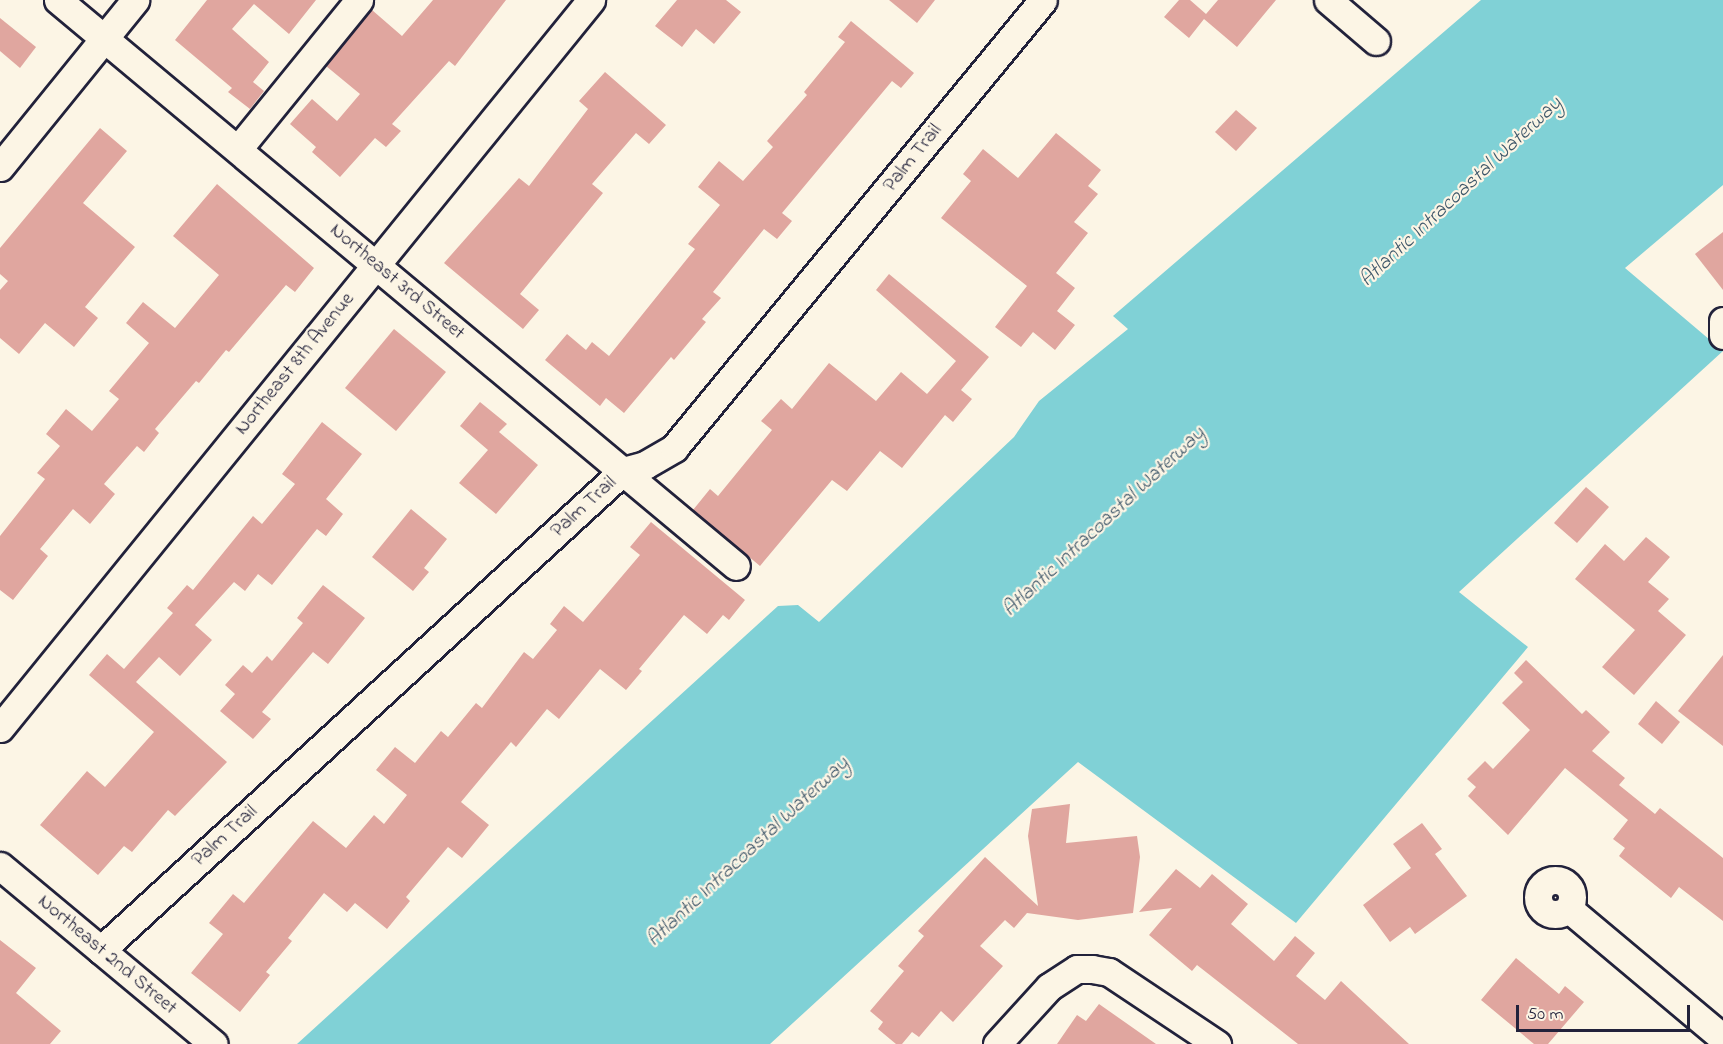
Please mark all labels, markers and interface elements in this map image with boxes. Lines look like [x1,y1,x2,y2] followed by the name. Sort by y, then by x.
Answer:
[1355,92,1567,292] water label: Atlantic Intracoastal Waterway
[878,119,948,197] street label: Palm Trail
[325,218,469,346] street label: Northeast 3rd Street
[230,288,360,440] street label: Northeast 8th Avenue
[998,422,1210,622] water label: Atlantic Intracoastal Waterway
[546,471,622,543] street label: Palm Trail
[642,752,854,952] water label: Atlantic Intracoastal Waterway
[187,800,263,872] street label: Palm Trail
[32,890,182,1020] street label: Northeast 2nd Street
[1519,993,1693,1031] scale bar
[1527,1002,1564,1028] text: 50 m

